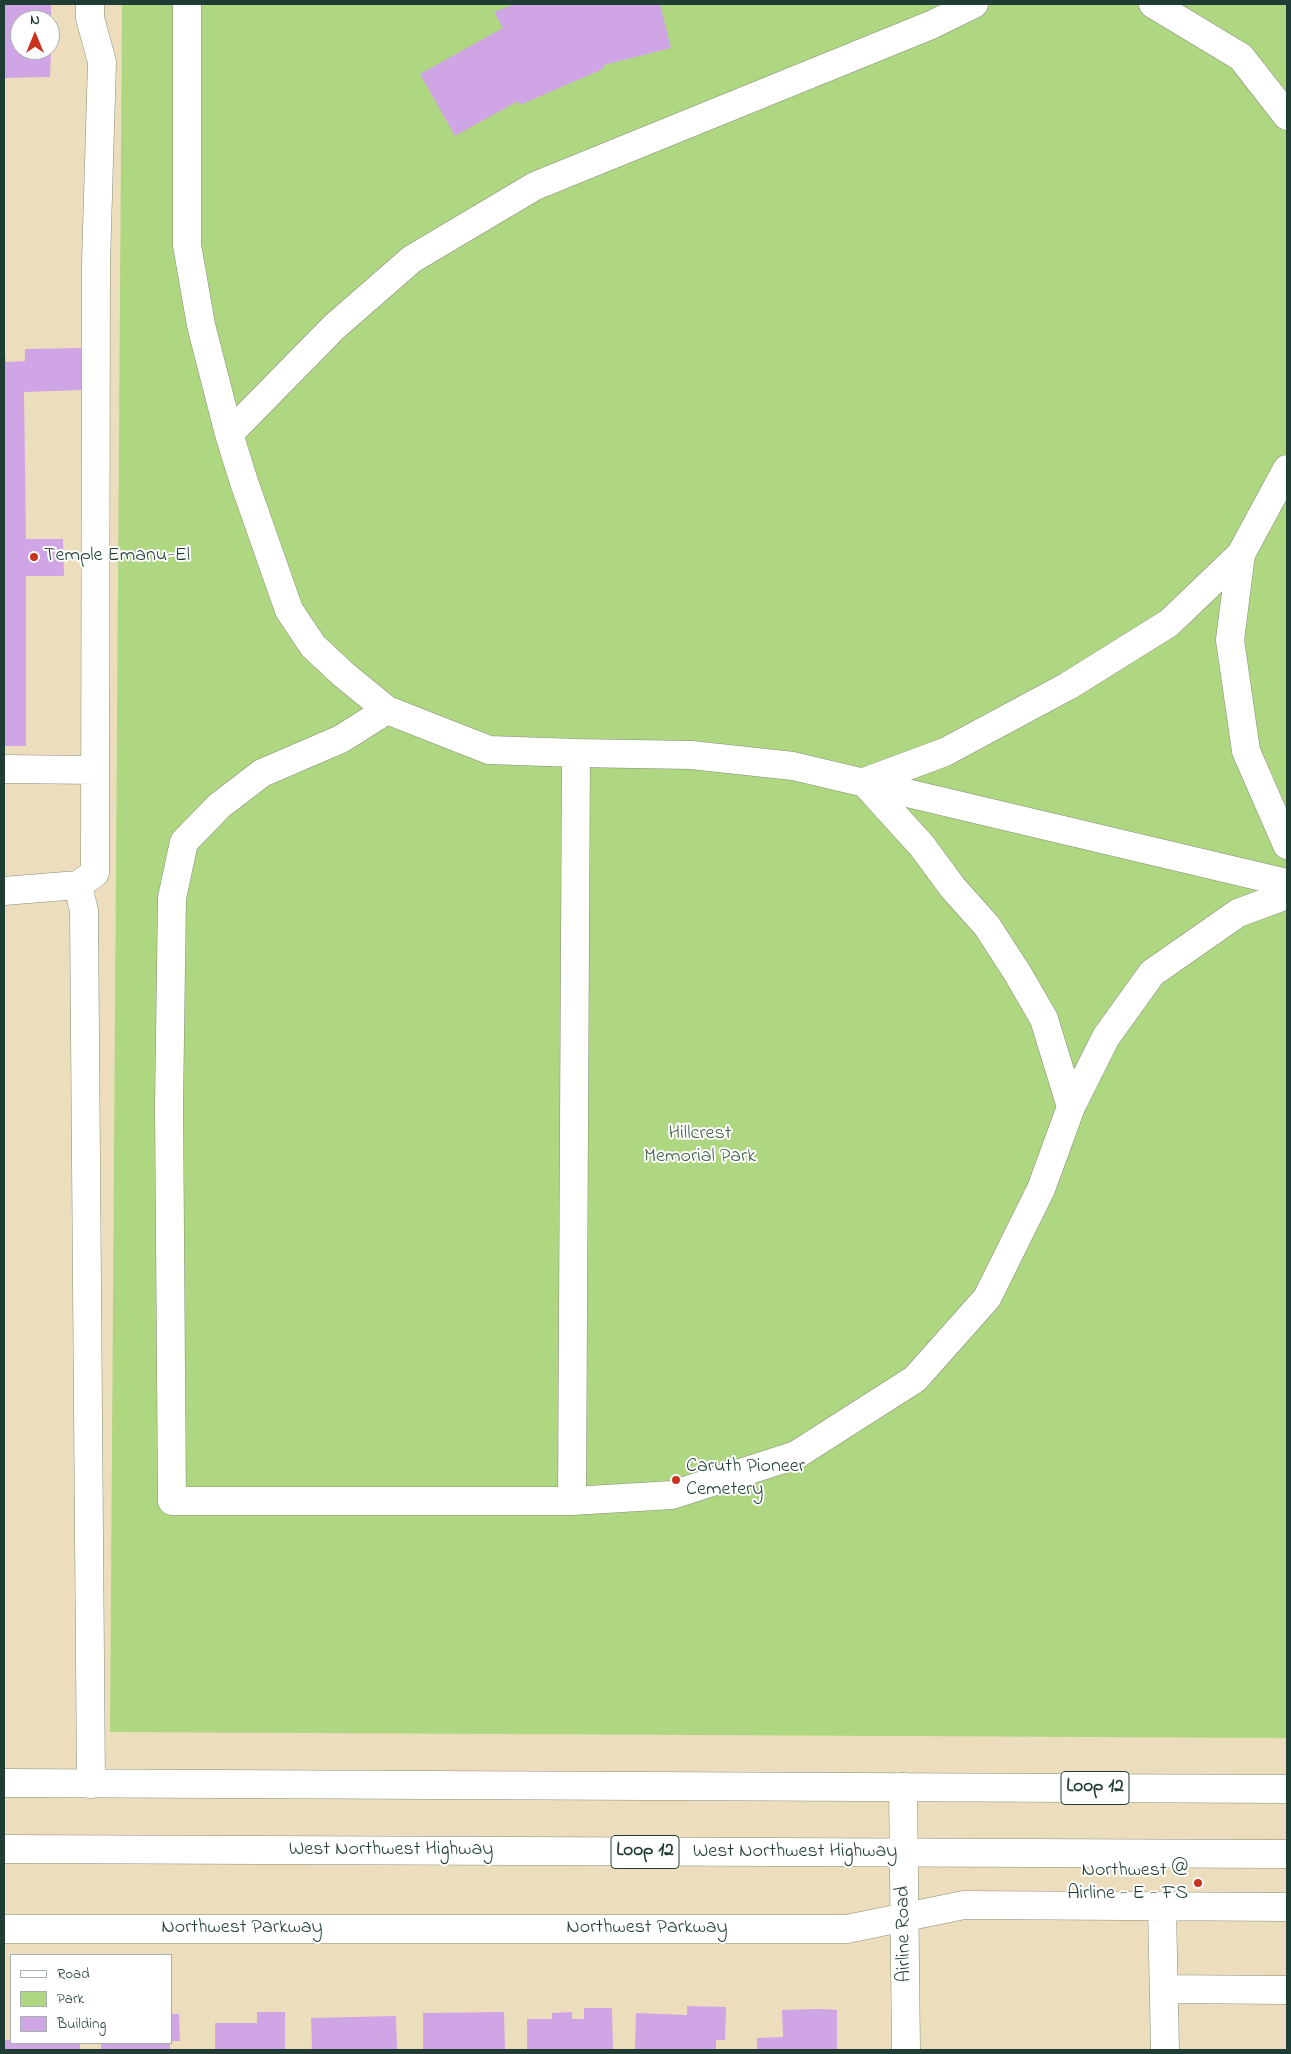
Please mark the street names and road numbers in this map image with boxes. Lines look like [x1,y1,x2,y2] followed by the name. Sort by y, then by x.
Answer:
[1061,1772,1129,1805] road number: Loop 12
[611,1835,679,1868] road number: Loop 12
[289,1839,493,1863] street label: West Northwest Highway
[693,1841,897,1865] street label: West Northwest Highway
[892,1886,918,1982] street label: Airline Road
[161,1917,323,1941] street label: Northwest Parkway
[566,1917,728,1941] street label: Northwest Parkway

